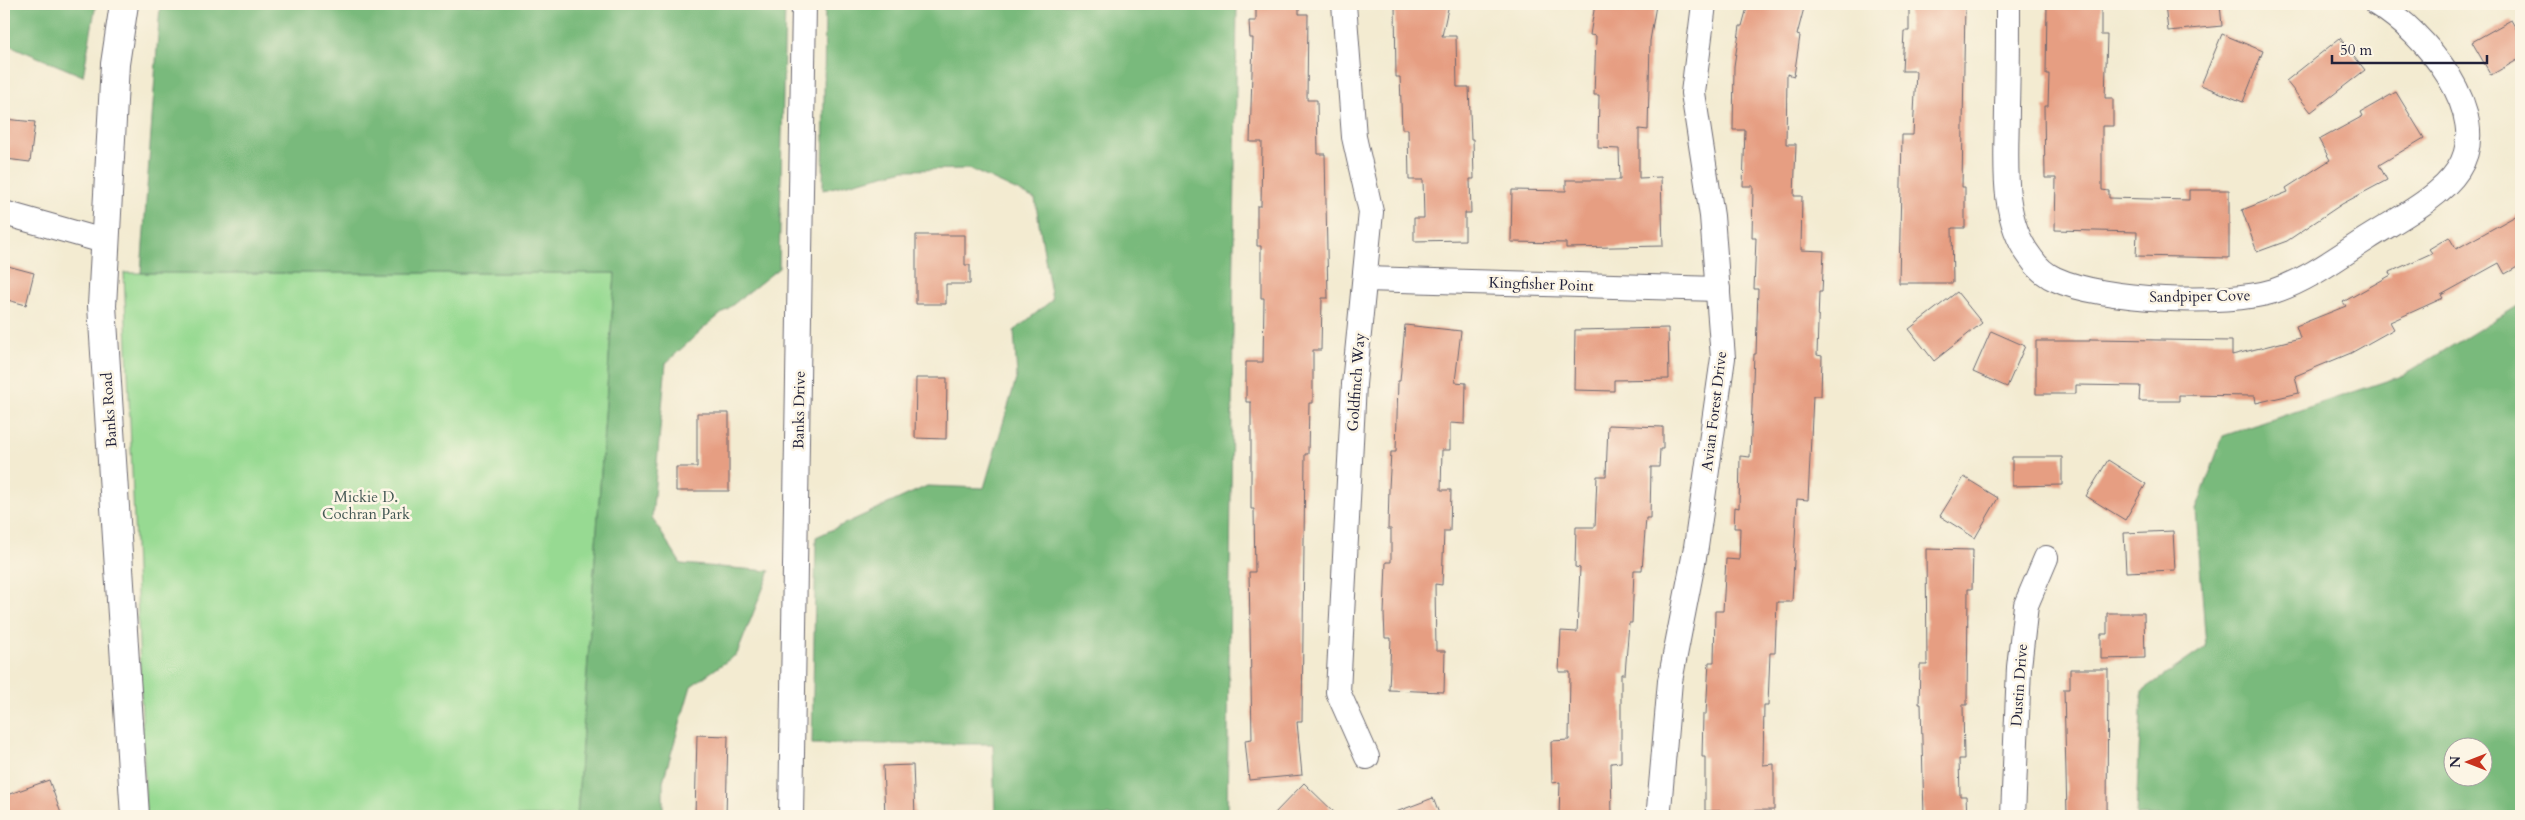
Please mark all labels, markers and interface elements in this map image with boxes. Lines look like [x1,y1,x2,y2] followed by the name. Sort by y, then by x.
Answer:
[2332,32,2488,64] scale bar
[2340,40,2372,60] text: 50 m
[1488,272,1594,296] street label: Kingfisher Point
[2149,285,2251,307] street label: Sandpiper Cove
[1343,332,1369,432] street label: Goldfinch Way
[1697,350,1731,472] street label: Avian Forest Drive
[788,370,810,449] street label: Banks Drive
[96,372,122,448] street label: Banks Road
[322,487,410,524] park label: Mickie D. Cochran Park
[2006,643,2032,727] street label: Dustin Drive
[2442,738,2492,788] north arrow
[2446,756,2465,768] text: N

